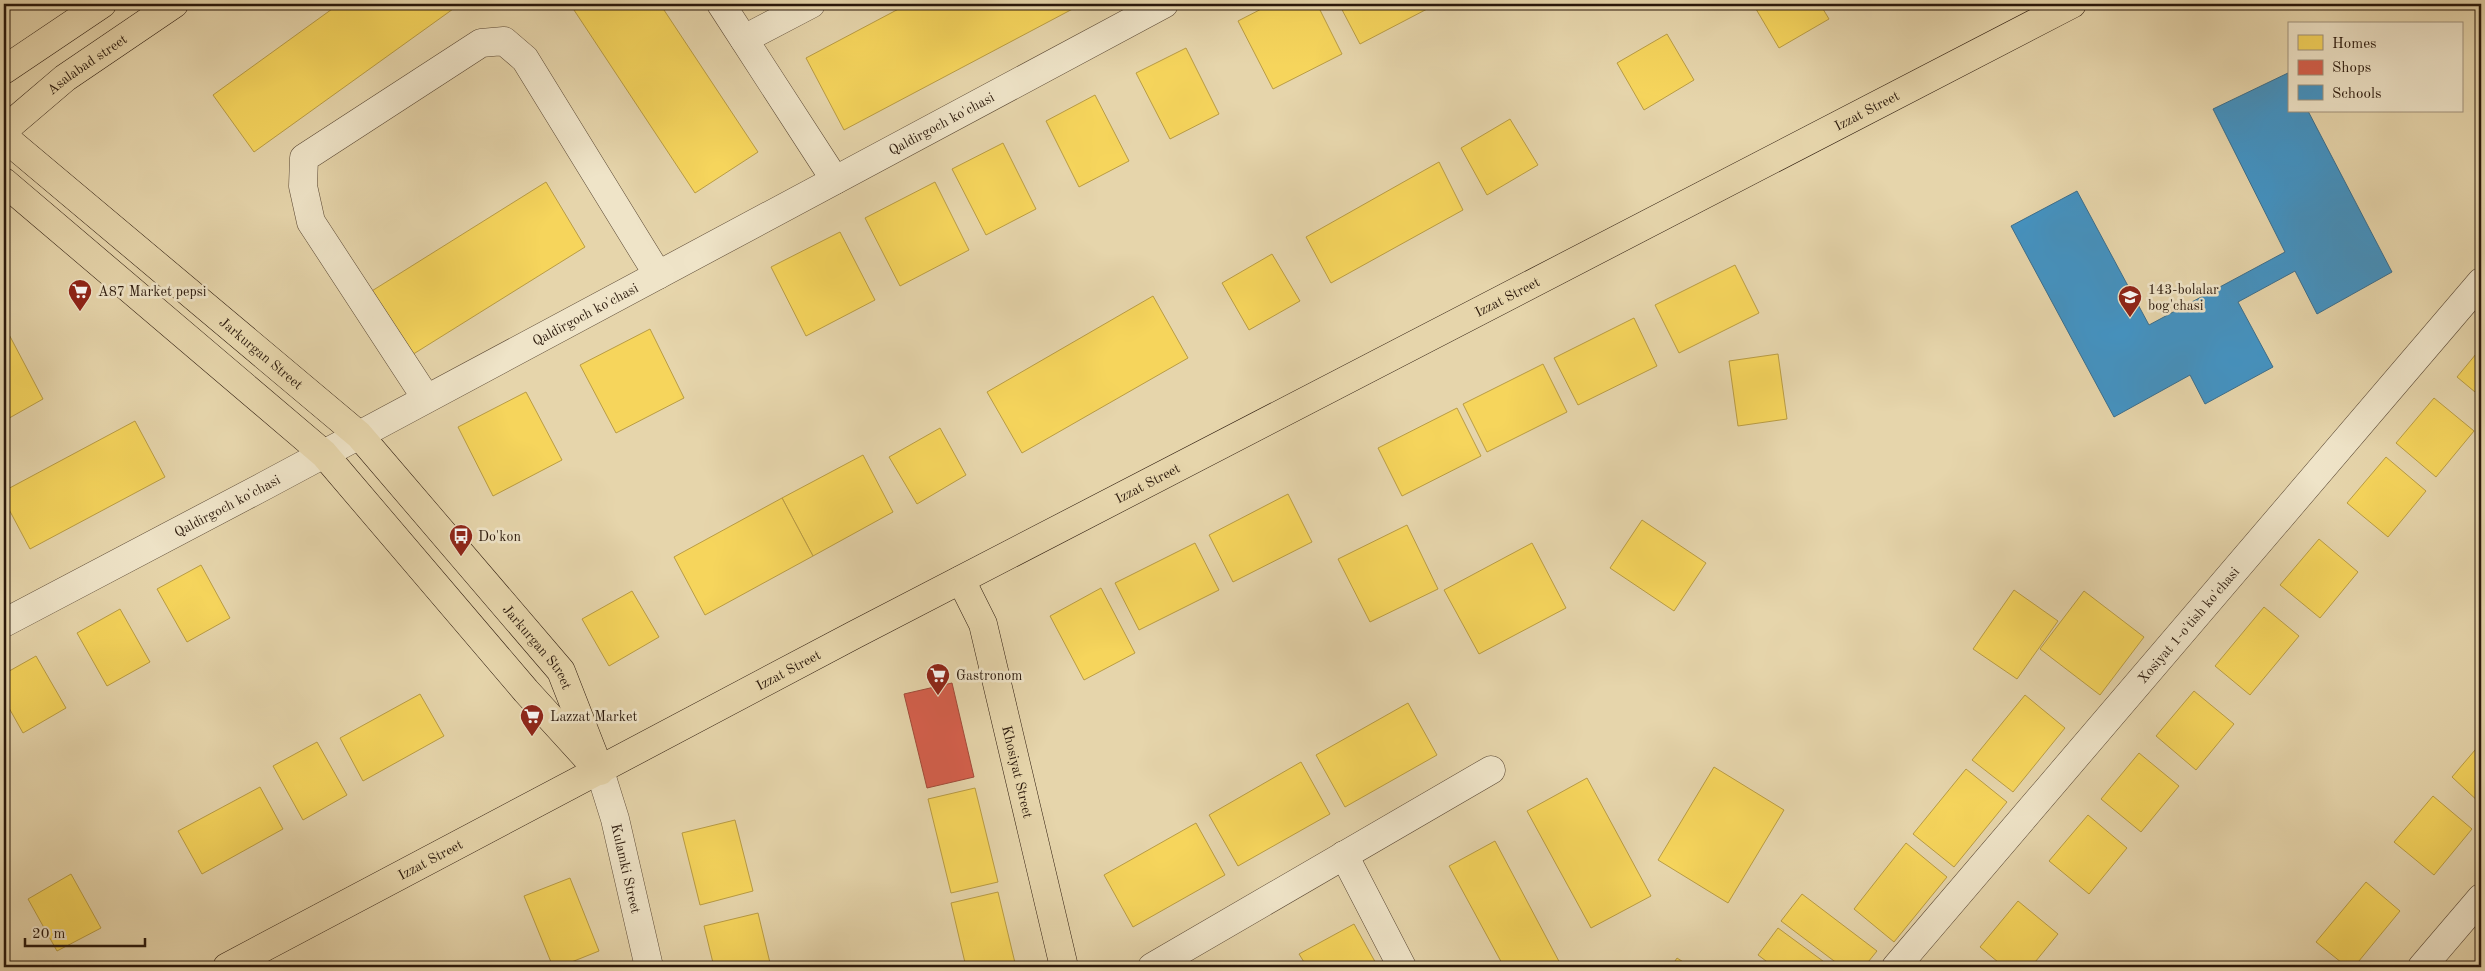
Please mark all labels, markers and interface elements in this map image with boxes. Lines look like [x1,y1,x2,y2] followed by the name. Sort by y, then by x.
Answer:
[2288,22,2462,112] legend
[45,32,130,98] street label: Asalabad street
[2332,37,2377,52] text: Homes
[2332,61,2371,76] text: Shops
[2332,87,2381,102] text: Schools
[1833,89,1902,134] street label: Izzat Street
[886,90,997,158] street label: Qaldirgoch ko'chasi
[1473,275,1542,320] street label: Izzat Street
[67,278,93,312] supermarket icon: A87 Market pepsi
[530,281,641,349] street label: Qaldirgoch ko'chasi
[2148,283,2219,313] place label: 143-bolalar bog'chasi
[2117,284,2143,318] school or university icon: 143-bolalar bog'chasi
[98,285,207,299] place label: A87 Market pepsi
[216,315,305,393] street label: Jarkurgan Street
[1113,461,1183,506] street label: Izzat Street
[172,473,283,540] street label: Qaldirgoch ko'chasi
[448,523,474,557] bus stop icon: Do'kon
[478,530,521,544] place label: Do'kon
[2136,565,2242,686] street label: Xosiyat 1-o'tish ko'chasi
[500,602,573,692] street label: Jarkurgan Street
[754,648,823,693] street label: Izzat Street
[925,662,951,696] supermarket icon: Gastronom
[956,669,1022,683] place label: Gastronom
[519,703,545,737] supermarket icon: Lazzat Market
[550,710,637,724] place label: Lazzat Market
[999,724,1035,820] street label: Khosiyat Street
[608,822,643,915] street label: Kulamki Street
[396,837,465,883] street label: Izzat Street
[25,916,145,948] scale bar
[32,927,66,942] text: 20 m

